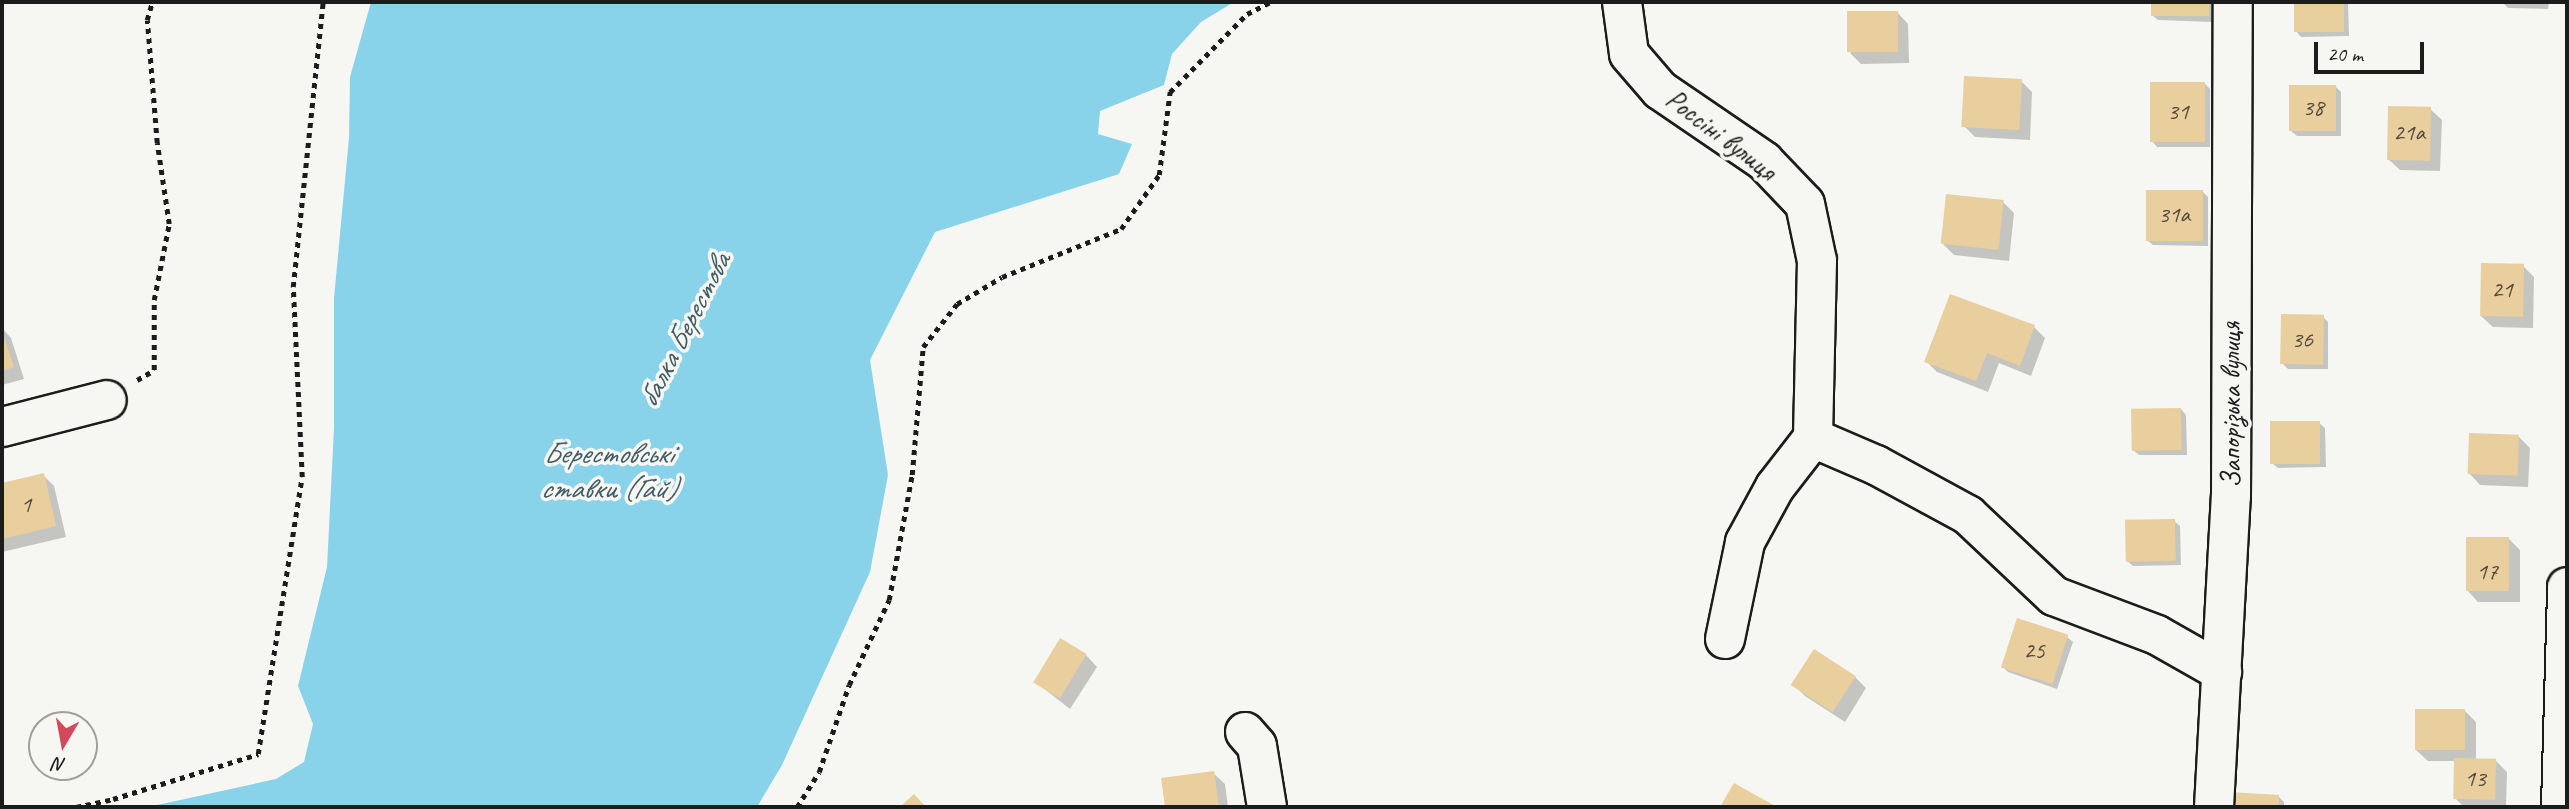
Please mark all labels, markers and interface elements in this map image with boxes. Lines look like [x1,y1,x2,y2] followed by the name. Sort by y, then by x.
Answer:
[2317,28,2427,72] scale bar
[2327,41,2363,67] text: 20 m
[1659,82,1783,188] street label: Россіні вулиця
[2302,94,2324,122] house number: 38
[2167,98,2189,126] house number: 31
[2393,119,2425,147] house number: 21а
[2158,201,2190,229] house number: 31а
[630,247,738,413] water label: балка Берестова
[2491,276,2513,304] house number: 21
[2214,321,2248,489] street label: Запорізька вулиця
[2291,326,2313,354] house number: 36
[540,435,676,505] water label: Берестовські ставки (Гай)
[21,491,31,519] house number: 1
[2476,558,2498,586] house number: 17
[2023,637,2045,665] house number: 25
[28,711,98,781] north arrow
[52,752,68,778] text: N
[2464,765,2486,793] house number: 13

